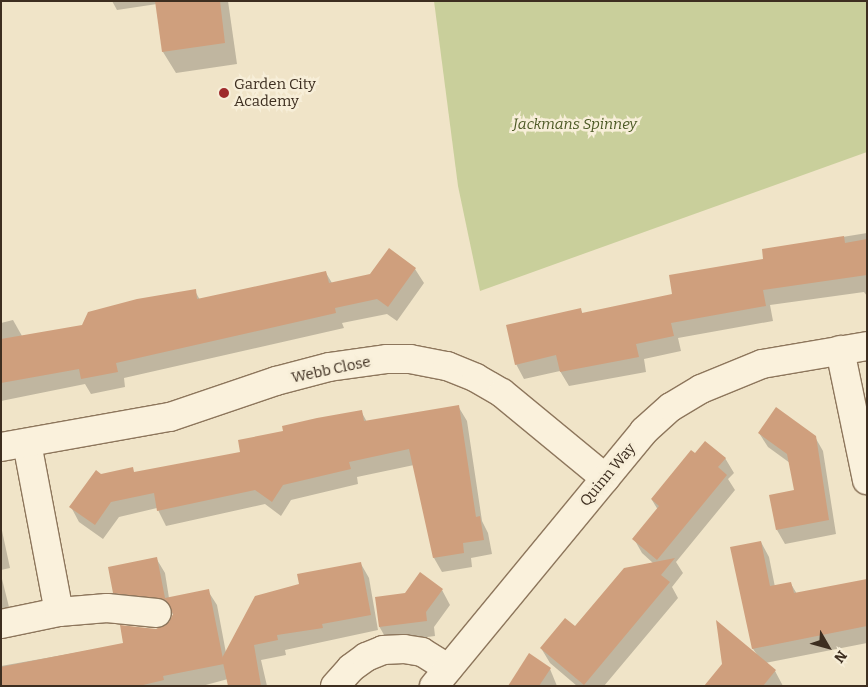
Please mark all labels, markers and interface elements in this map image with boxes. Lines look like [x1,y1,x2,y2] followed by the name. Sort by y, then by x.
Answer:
[234,75,316,110] place label: Garden City Academy
[218,87,230,99] marker: Garden City Academy
[513,116,637,134] park label: Jackmans Spinney
[290,353,372,387] street label: Webb Close
[576,440,640,510] street label: Quinn Way
[803,622,853,672] north arrow
[830,647,850,666] text: N

